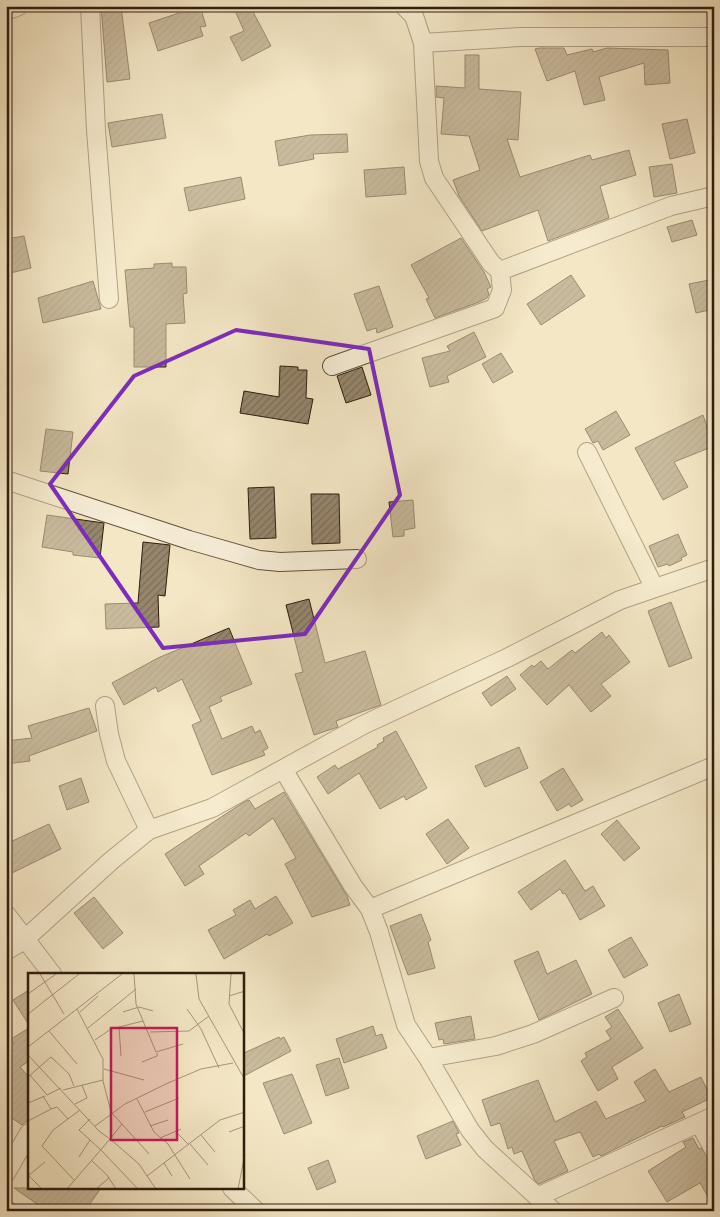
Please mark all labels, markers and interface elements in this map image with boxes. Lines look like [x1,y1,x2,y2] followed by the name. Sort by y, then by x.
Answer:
[28,973,244,1190] inset map

